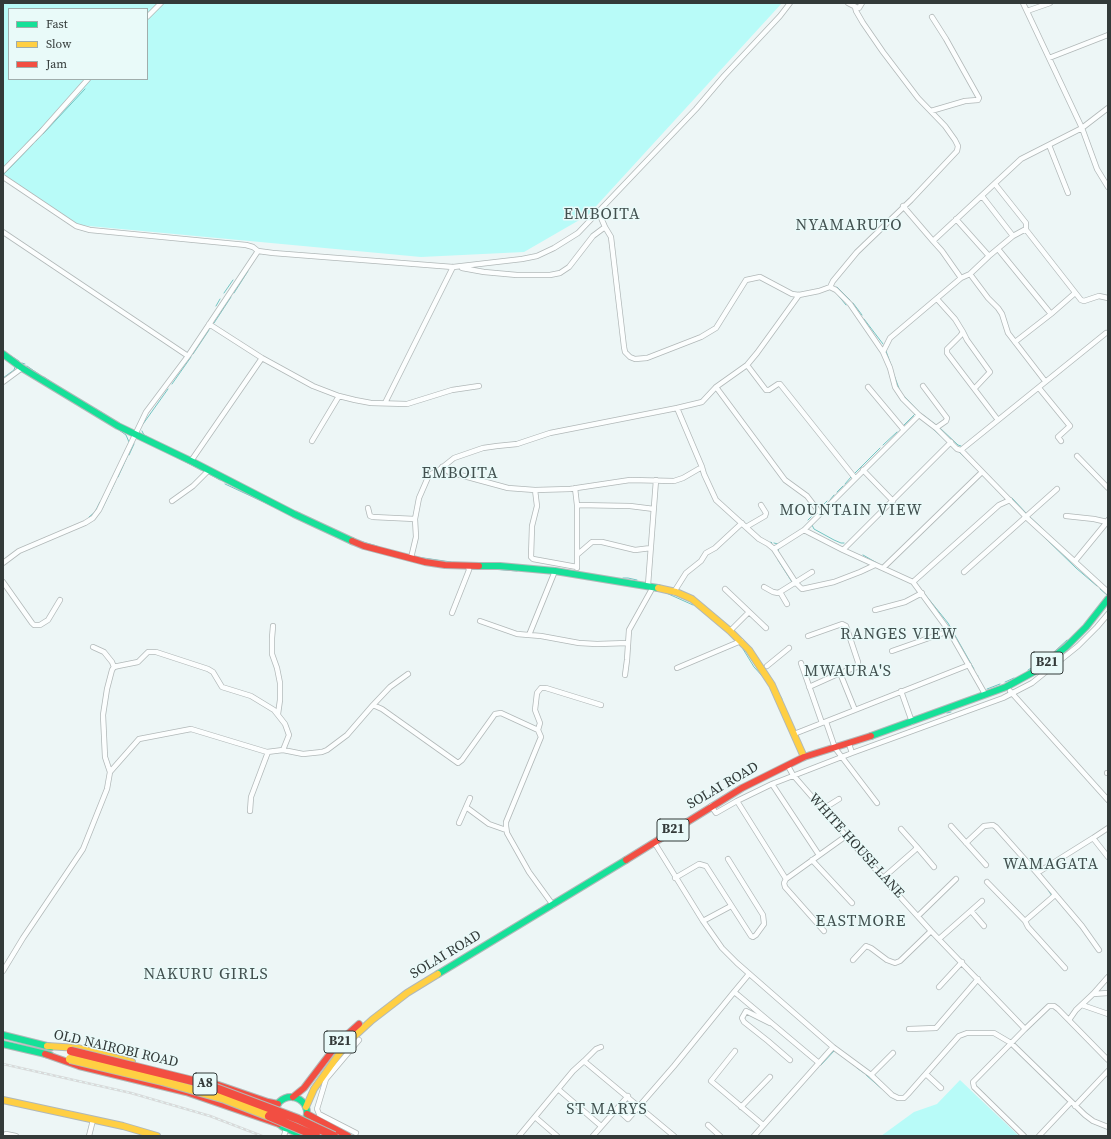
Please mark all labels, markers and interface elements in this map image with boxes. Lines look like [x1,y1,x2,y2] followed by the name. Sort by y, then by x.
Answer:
[8,8,148,80] legend
[46,16,68,32] text: Fast
[46,36,71,52] text: Slow
[46,56,67,72] text: Jam
[563,205,641,225] district label: EMBOITA
[795,216,903,236] district label: NYAMARUTO
[421,464,499,484] district label: EMBOITA
[779,501,923,521] district label: MOUNTAIN VIEW
[840,625,958,645] district label: RANGES VIEW
[1031,652,1063,674] road number: B21
[804,662,892,682] district label: MWAURA'S
[684,759,762,813] street label: SOLAI ROAD
[805,790,907,902] street label: WHITE HOUSE LANE
[657,819,689,841] road number: B21
[1003,855,1099,875] district label: WAMAGATA
[815,912,907,932] district label: EASTMORE
[407,927,485,983] street label: SOLAI ROAD
[143,965,269,985] district label: NAKURU GIRLS
[52,1026,180,1072] street label: OLD NAIROBI ROAD
[324,1031,356,1053] road number: B21
[193,1073,217,1095] road number: A8
[566,1100,648,1120] district label: ST MARYS

